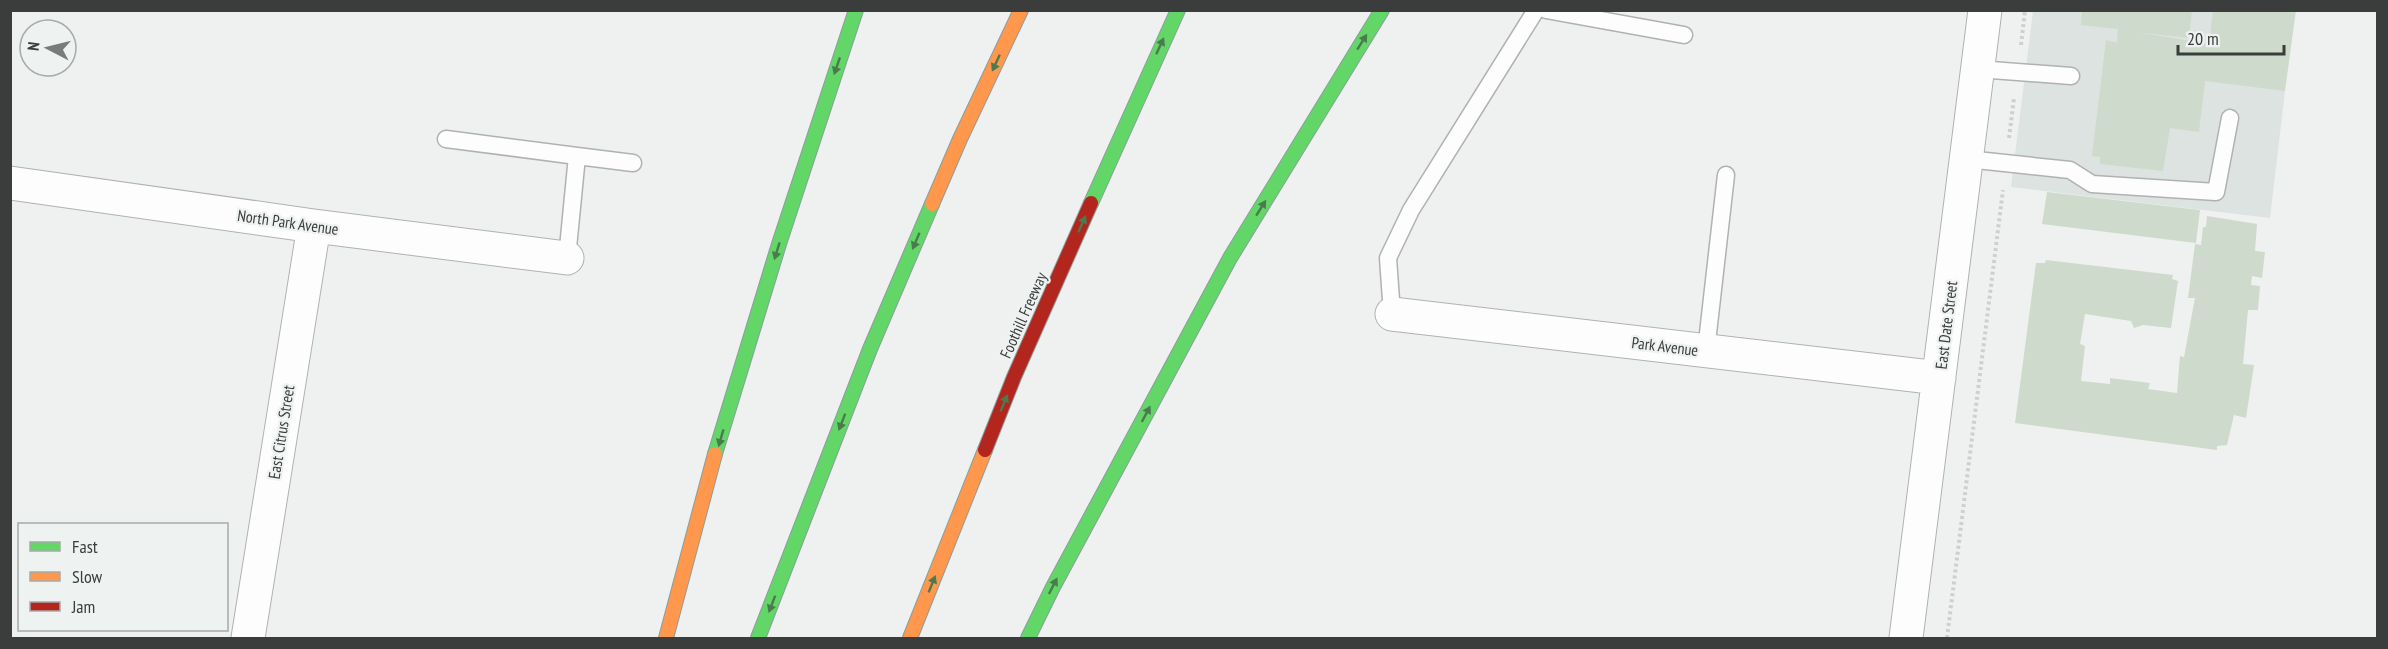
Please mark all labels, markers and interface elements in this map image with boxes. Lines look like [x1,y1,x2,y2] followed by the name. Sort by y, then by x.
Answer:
[18,18,78,78] north arrow
[2178,18,2284,56] scale bar
[2187,27,2219,50] text: 20 m
[1357,34,1368,50] one-way arrow
[1156,37,1165,54] one-way arrow
[23,41,44,52] text: N
[991,55,1000,72] one-way arrow
[832,57,841,75] one-way arrow
[1255,200,1266,216] one-way arrow
[236,205,340,239] street label: North Park Avenue
[1077,215,1087,233] one-way arrow
[911,233,921,251] one-way arrow
[772,242,781,260] one-way arrow
[995,269,1051,361] street label: Foothill Freeway
[1931,279,1961,370] street label: East Date Street
[1631,332,1699,360] street label: Park Avenue
[264,383,298,480] street label: East Citrus Street
[1000,394,1009,412] one-way arrow
[1141,405,1151,422] one-way arrow
[837,413,846,431] one-way arrow
[715,429,725,447] one-way arrow
[18,523,228,631] legend
[72,535,98,558] text: Fast
[72,565,103,588] text: Slow
[928,575,937,593] one-way arrow
[1049,577,1058,594] one-way arrow
[71,595,95,618] text: Jam
[766,595,776,613] one-way arrow

